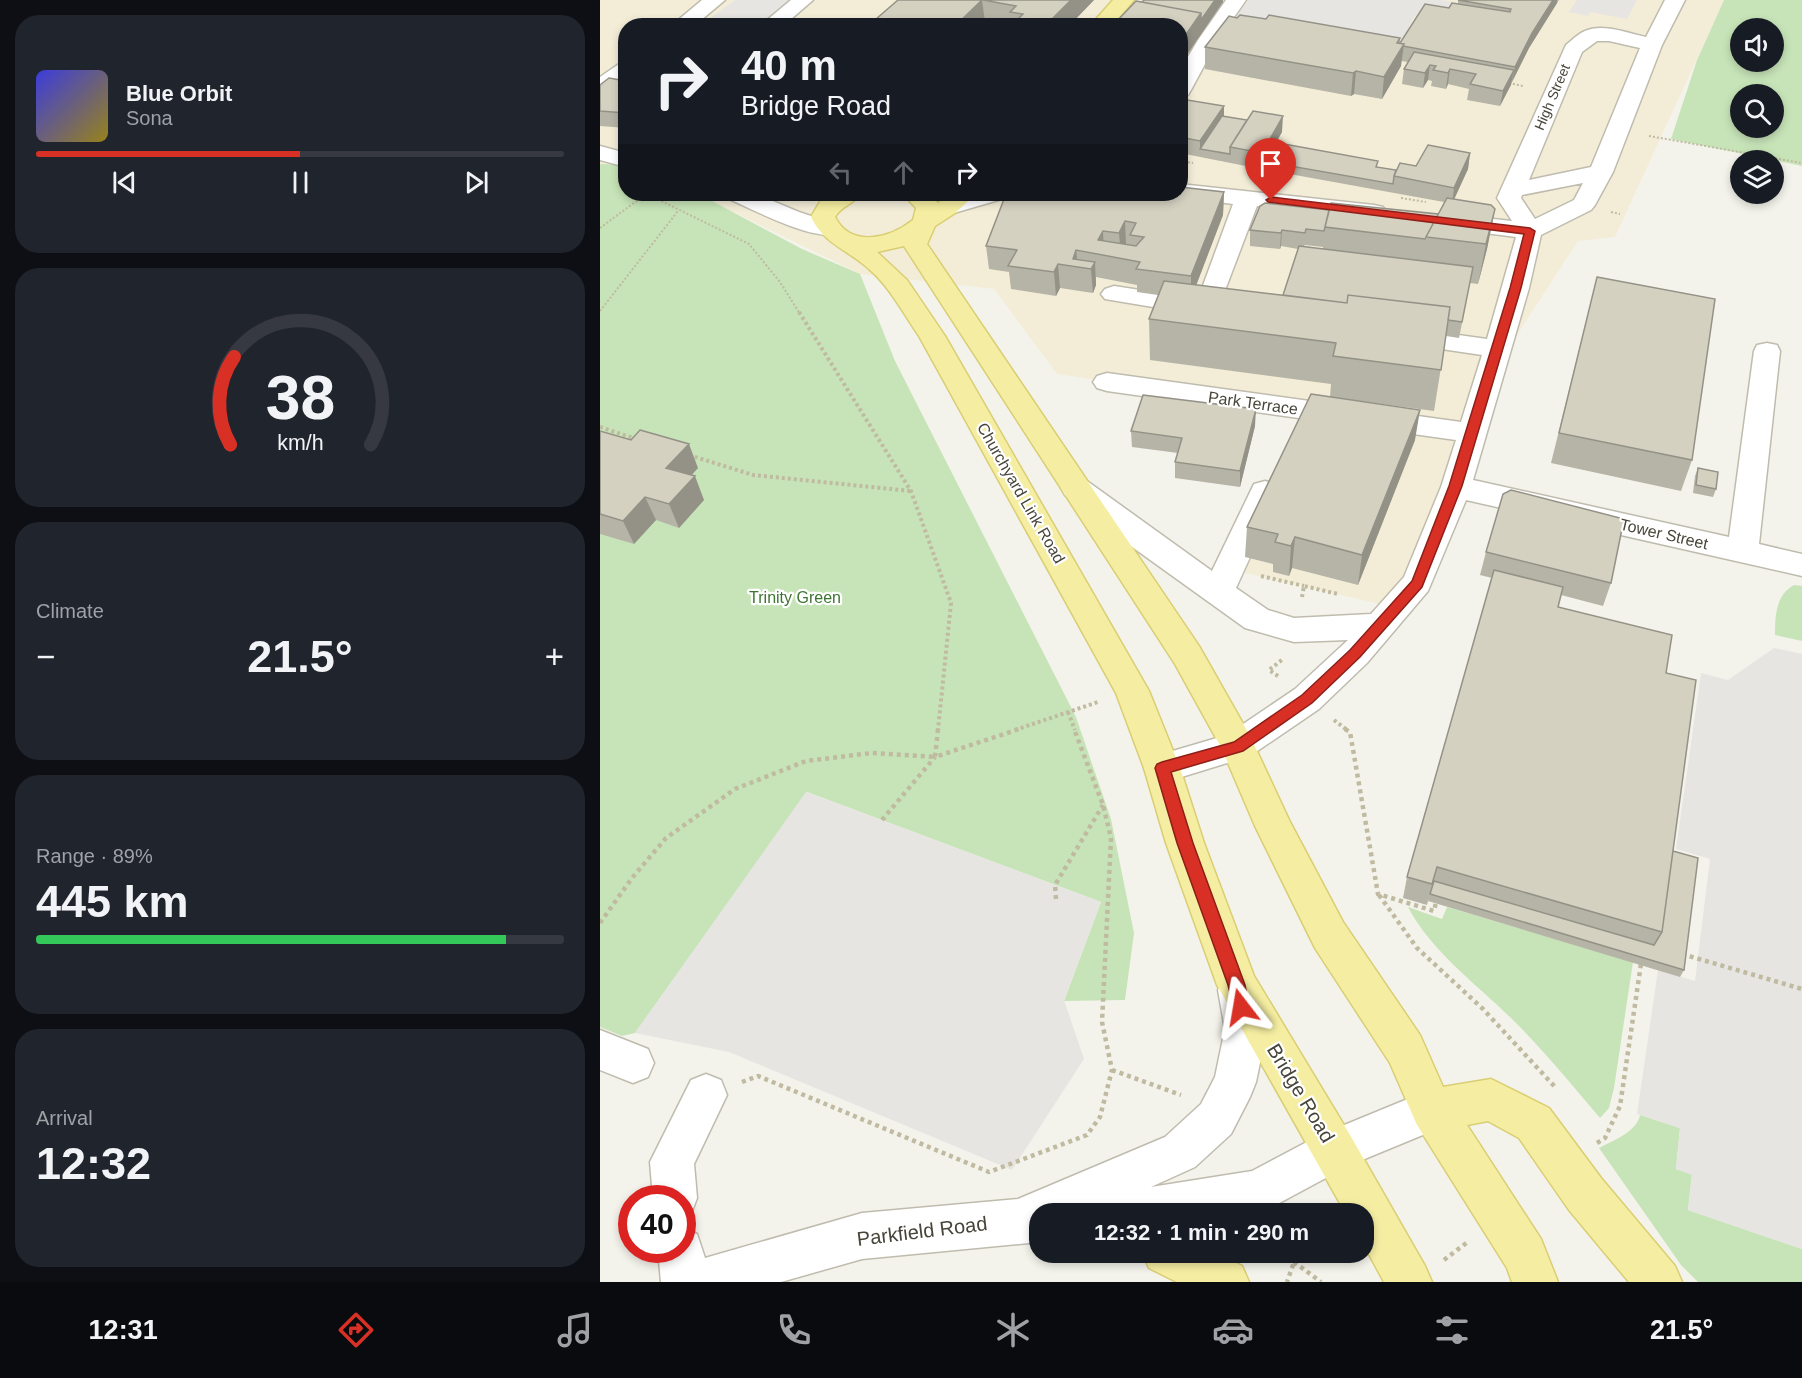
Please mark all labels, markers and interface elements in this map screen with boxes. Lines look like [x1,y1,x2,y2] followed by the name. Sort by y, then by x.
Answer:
[1730,18,1784,204] map controls
[1730,18,1784,72] button: sound
[642,42,720,120] icon: right
[741,42,837,89] text: 40 m
[1531,62,1573,132] street label: High Street
[126,81,232,106] text: Blue Orbit
[1730,84,1784,138] button: search
[741,91,891,121] text: Bridge Road
[126,107,173,129] text: Sona
[1245,138,1296,200] pin
[1254,147,1287,180] icon: arrive
[1730,150,1784,204] button: layers
[824,156,857,189] icon: left
[887,156,920,189] icon: ahead
[950,156,983,189] icon: right
[108,166,141,199] icon: previous
[284,166,317,199] icon: pause
[460,166,493,199] icon: next
[265,363,335,432] text: 38
[1207,388,1299,418] street label: Park Terrace
[974,420,1068,566] street label: Churchyard Link Road
[277,431,323,455] text: km/h
[1618,516,1710,553] street label: Tower Street
[749,589,841,606] park label: Trinity Green
[36,600,104,622] text: Climate
[247,631,353,682] text: 21.5°
[36,638,55,675] text: −
[545,638,564,675] text: +
[36,845,153,867] text: Range · 89%
[36,876,189,927] text: 445 km
[1209,975,1273,1039] position arrow
[1263,1040,1339,1146] street label: Bridge Road
[36,1107,93,1129] text: Arrival
[36,1138,151,1189] text: 12:32
[618,1185,696,1263] speed limit sign: 40
[856,1212,988,1250] street label: Parkfield Road
[1094,1220,1309,1245] text: 12:32 · 1 min · 290 m
[335,1309,377,1351] icon: directions
[554,1309,596,1351] icon: music
[773,1309,815,1351] icon: phone
[992,1309,1034,1351] icon: climate
[1212,1309,1254,1351] icon: car
[1431,1309,1473,1351] icon: filters
[89,1315,158,1345] text: 12:31
[1650,1315,1713,1345] text: 21.5°

